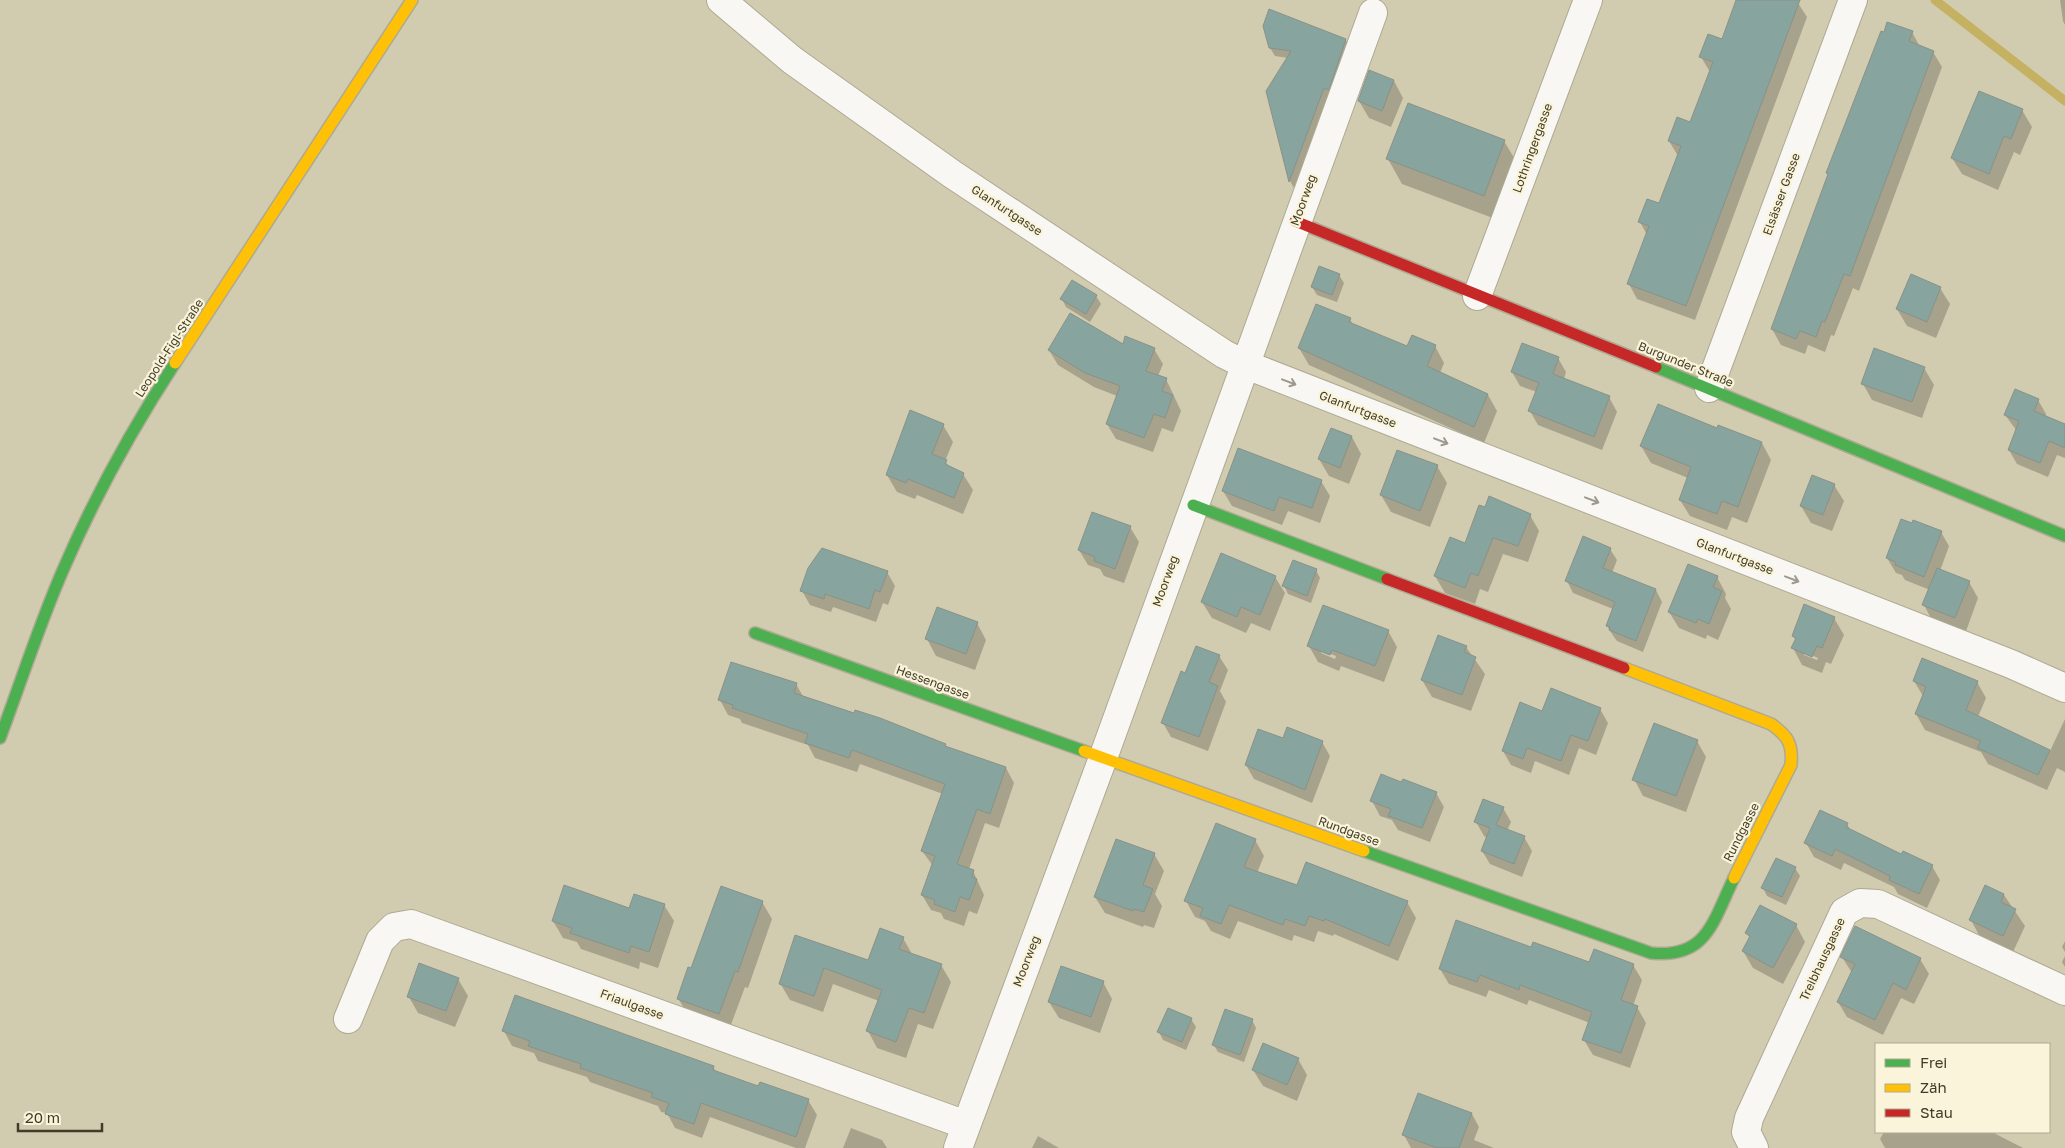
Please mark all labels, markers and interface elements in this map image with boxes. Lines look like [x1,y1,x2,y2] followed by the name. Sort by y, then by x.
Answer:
[1509,101,1555,195] street label: Lothringergasse
[1759,151,1803,237] street label: Elsässer Gasse
[1287,172,1319,228] street label: Moorweg
[969,181,1045,239] street label: Glanfurtgasse
[132,296,206,400] street label: Leopold-Figl-Straße
[1636,338,1736,390] street label: Burgunder Straße
[1281,378,1296,387] one-way arrow
[1317,387,1399,431] street label: Glanfurtgasse
[1432,437,1448,446] one-way arrow
[1584,496,1599,506] one-way arrow
[1694,534,1776,578] street label: Glanfurtgasse
[1149,553,1181,609] street label: Moorweg
[1784,574,1799,584] one-way arrow
[894,662,972,702] street label: Hessengasse
[1720,800,1762,864] street label: Rundgasse
[1316,813,1382,849] street label: Rundgasse
[1796,915,1848,1003] street label: Treibhausgasse
[1009,933,1043,989] street label: Moorweg
[598,986,666,1022] street label: Friaulgasse
[1875,1043,2050,1133] legend
[1920,1053,1947,1071] text: Frei
[1920,1078,1947,1096] text: Zäh
[18,1100,101,1132] scale bar
[1920,1103,1953,1121] text: Stau
[25,1108,60,1126] text: 20 m

